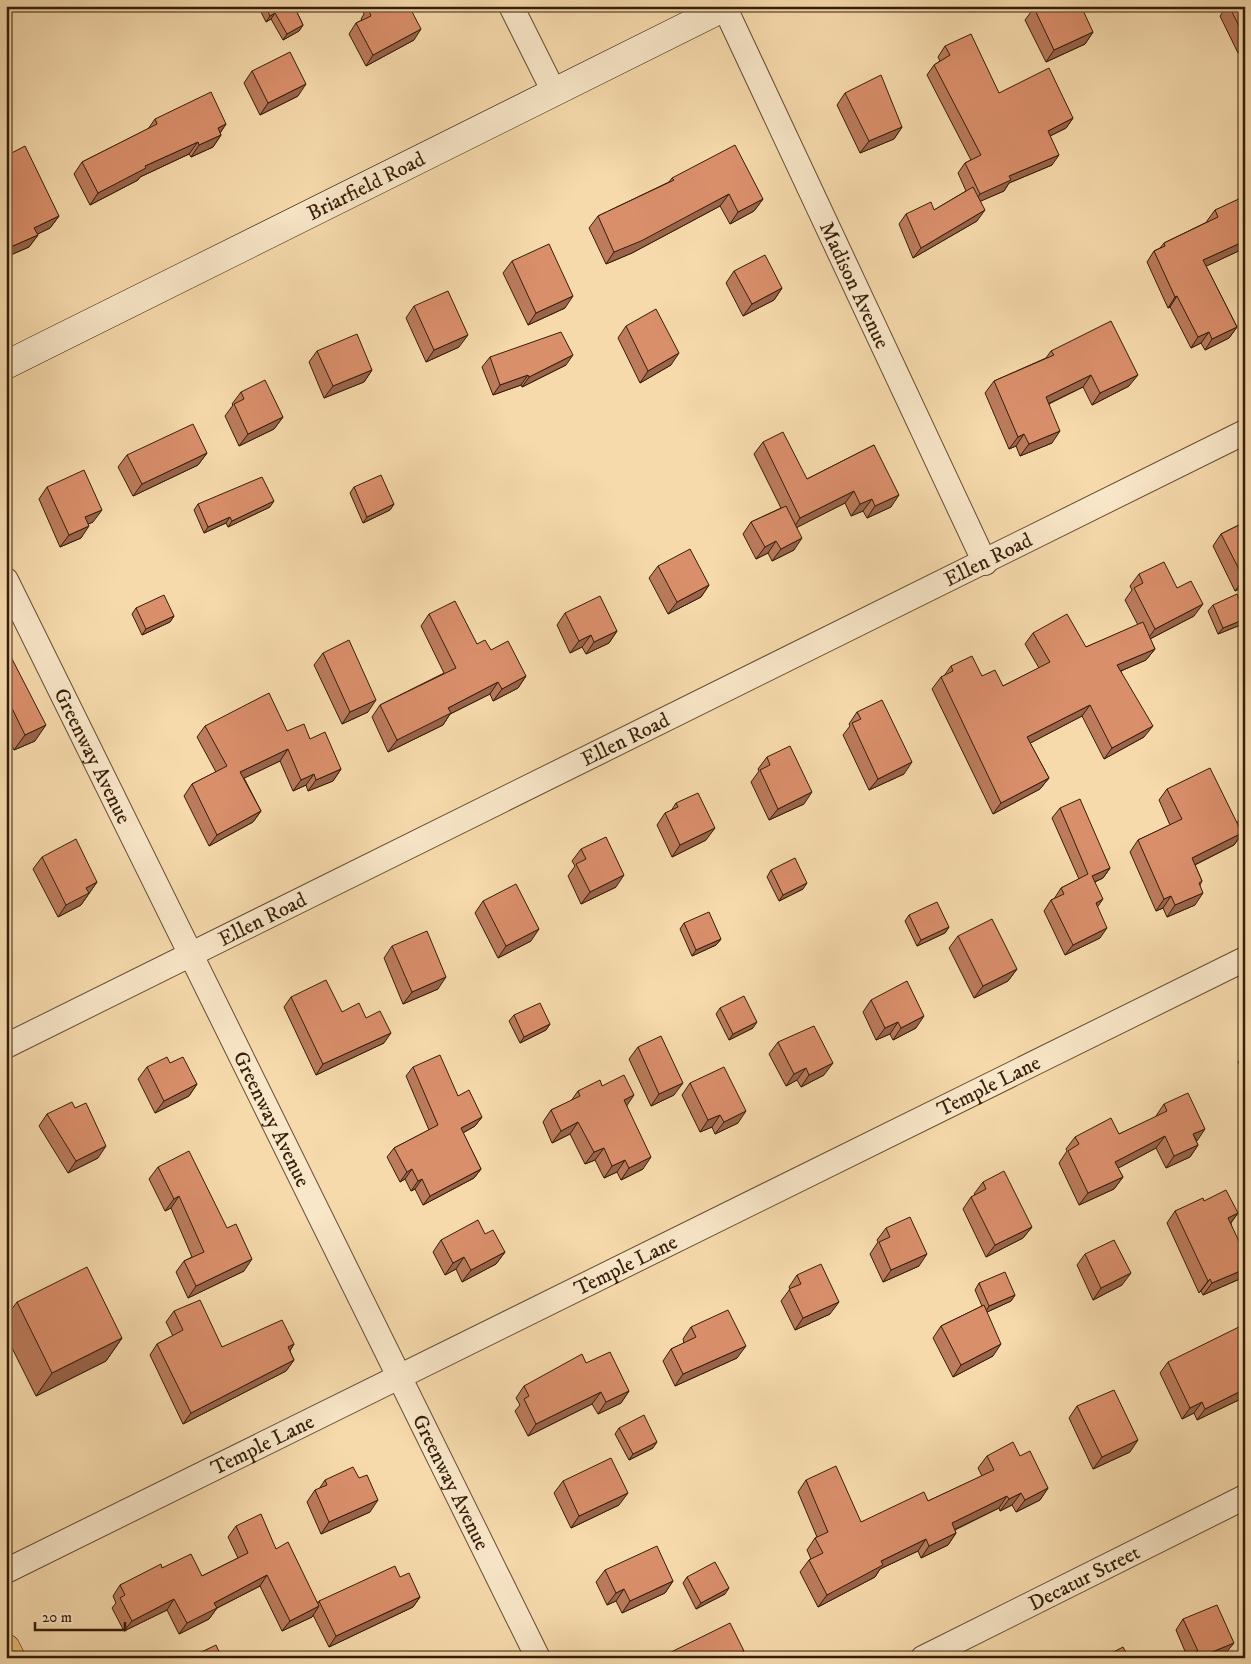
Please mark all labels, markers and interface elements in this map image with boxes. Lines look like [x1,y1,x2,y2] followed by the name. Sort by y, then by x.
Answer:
[303,146,430,227] street label: Briarfield Road
[813,218,895,353] street label: Madison Avenue
[940,527,1037,593] street label: Ellen Road
[47,684,136,829] street label: Greenway Avenue
[577,707,674,773] street label: Ellen Road
[214,887,312,953] street label: Ellen Road
[227,1047,316,1192] street label: Greenway Avenue
[933,1050,1045,1123] street label: Temple Lane
[570,1229,682,1302] street label: Temple Lane
[207,1409,319,1482] street label: Temple Lane
[406,1410,495,1555] street label: Greenway Avenue
[1024,1540,1145,1617] street label: Decatur Street
[35,1599,125,1631] scale bar
[42,1608,72,1627] text: 20 m

